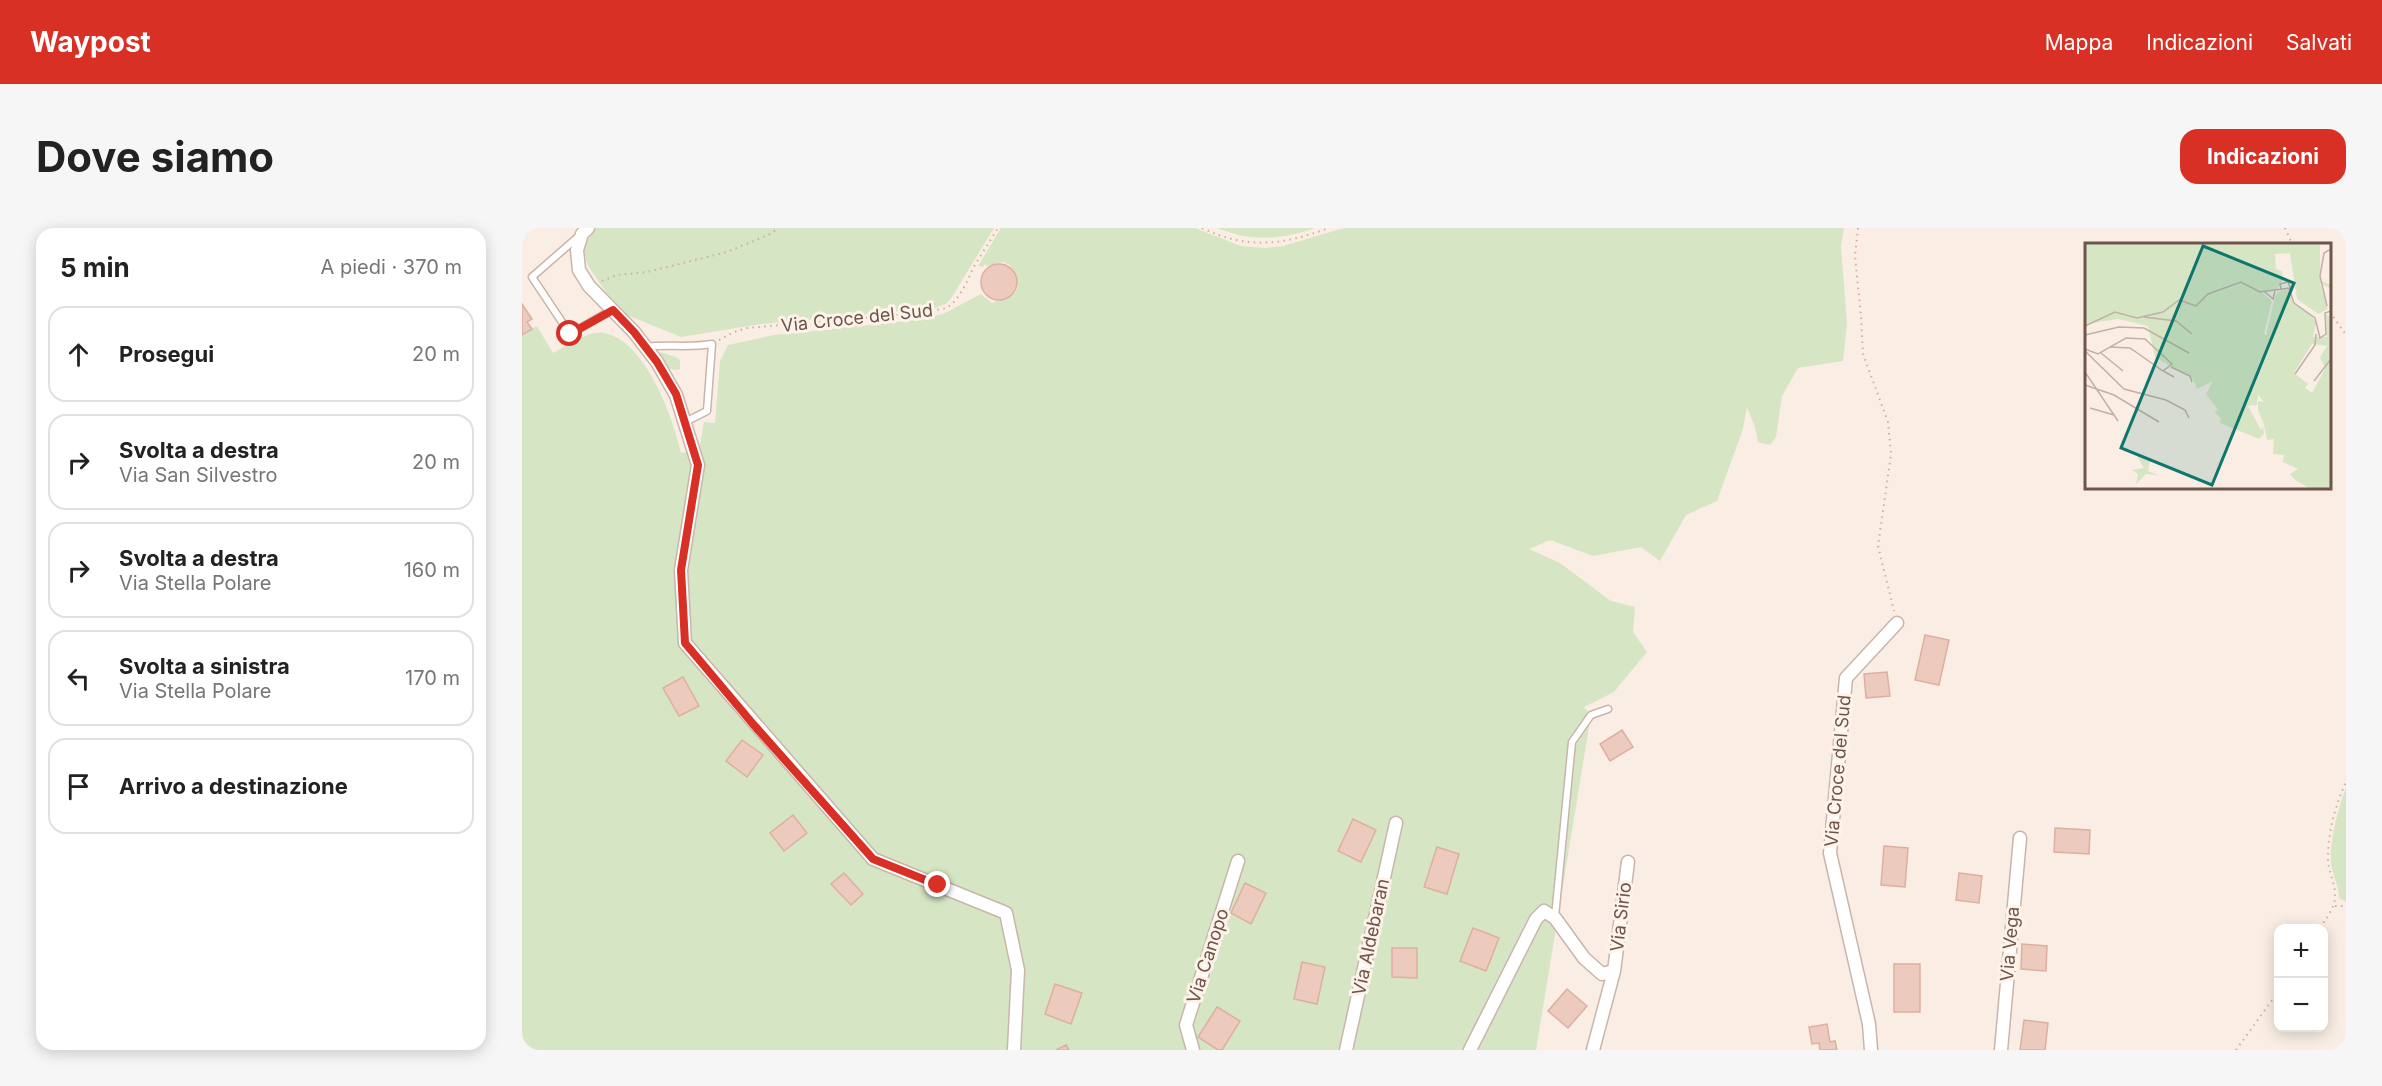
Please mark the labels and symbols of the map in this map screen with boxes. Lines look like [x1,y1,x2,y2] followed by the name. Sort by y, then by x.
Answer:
[2085,243,2331,489] inset map
[780,299,934,336] street label: Via Croce del Sud
[556,320,582,346] route start
[1820,694,1855,848] street label: Via Croce del Sud
[924,871,950,897] route end
[1348,876,1393,997] street label: Via Aldebaran
[1606,881,1635,953] street label: Via Sirio
[1182,906,1233,1006] street label: Via Canopo
[1996,906,2023,982] street label: Via Vega

